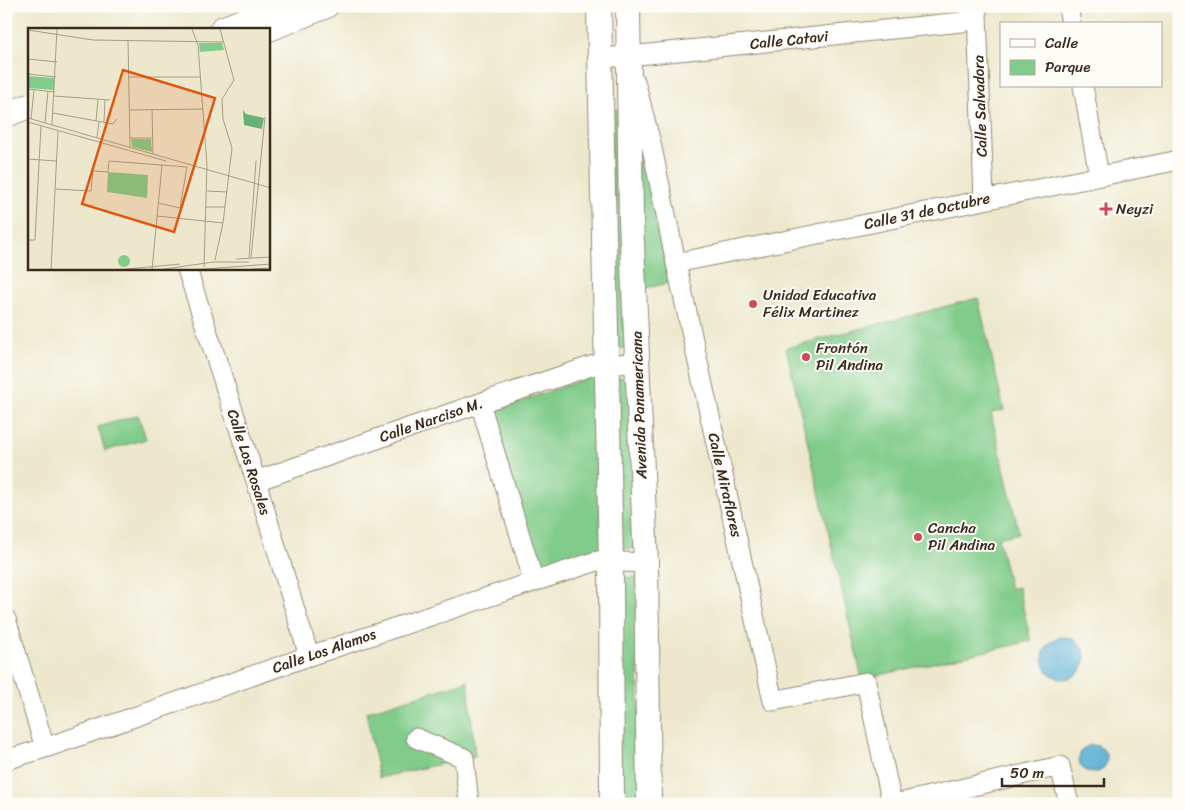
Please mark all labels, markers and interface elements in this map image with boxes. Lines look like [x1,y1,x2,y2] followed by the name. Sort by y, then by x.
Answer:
[1000,22,1162,88] legend
[749,23,830,57] street label: Calle Catavi
[28,28,270,270] inset map
[1045,30,1078,56] text: Calle
[965,54,995,157] street label: Calle Salvadora
[1045,54,1090,80] text: Parque
[862,185,993,237] street label: Calle 31 de Octubre
[1116,196,1154,222] place label: Neyzi
[1100,203,1112,215] marker: Neyzi
[763,282,877,325] place label: Unidad Educativa Félix Martinez
[747,298,759,310] marker: Unidad Educativa Félix Martinez
[623,330,655,480] street label: Avenida Panamericana
[816,335,883,378] place label: Frontón Pil Andina
[800,351,812,363] marker: Frontón Pil Andina
[376,390,486,450] street label: Calle Narciso M.
[220,406,279,519] street label: Calle Los Rosales
[700,430,750,540] street label: Calle Miraflores
[928,515,995,558] place label: Cancha Pil Andina
[912,531,924,543] marker: Cancha Pil Andina
[269,621,380,681] street label: Calle Los Alamos
[1002,755,1105,787] scale bar
[1010,760,1045,786] text: 50 m

